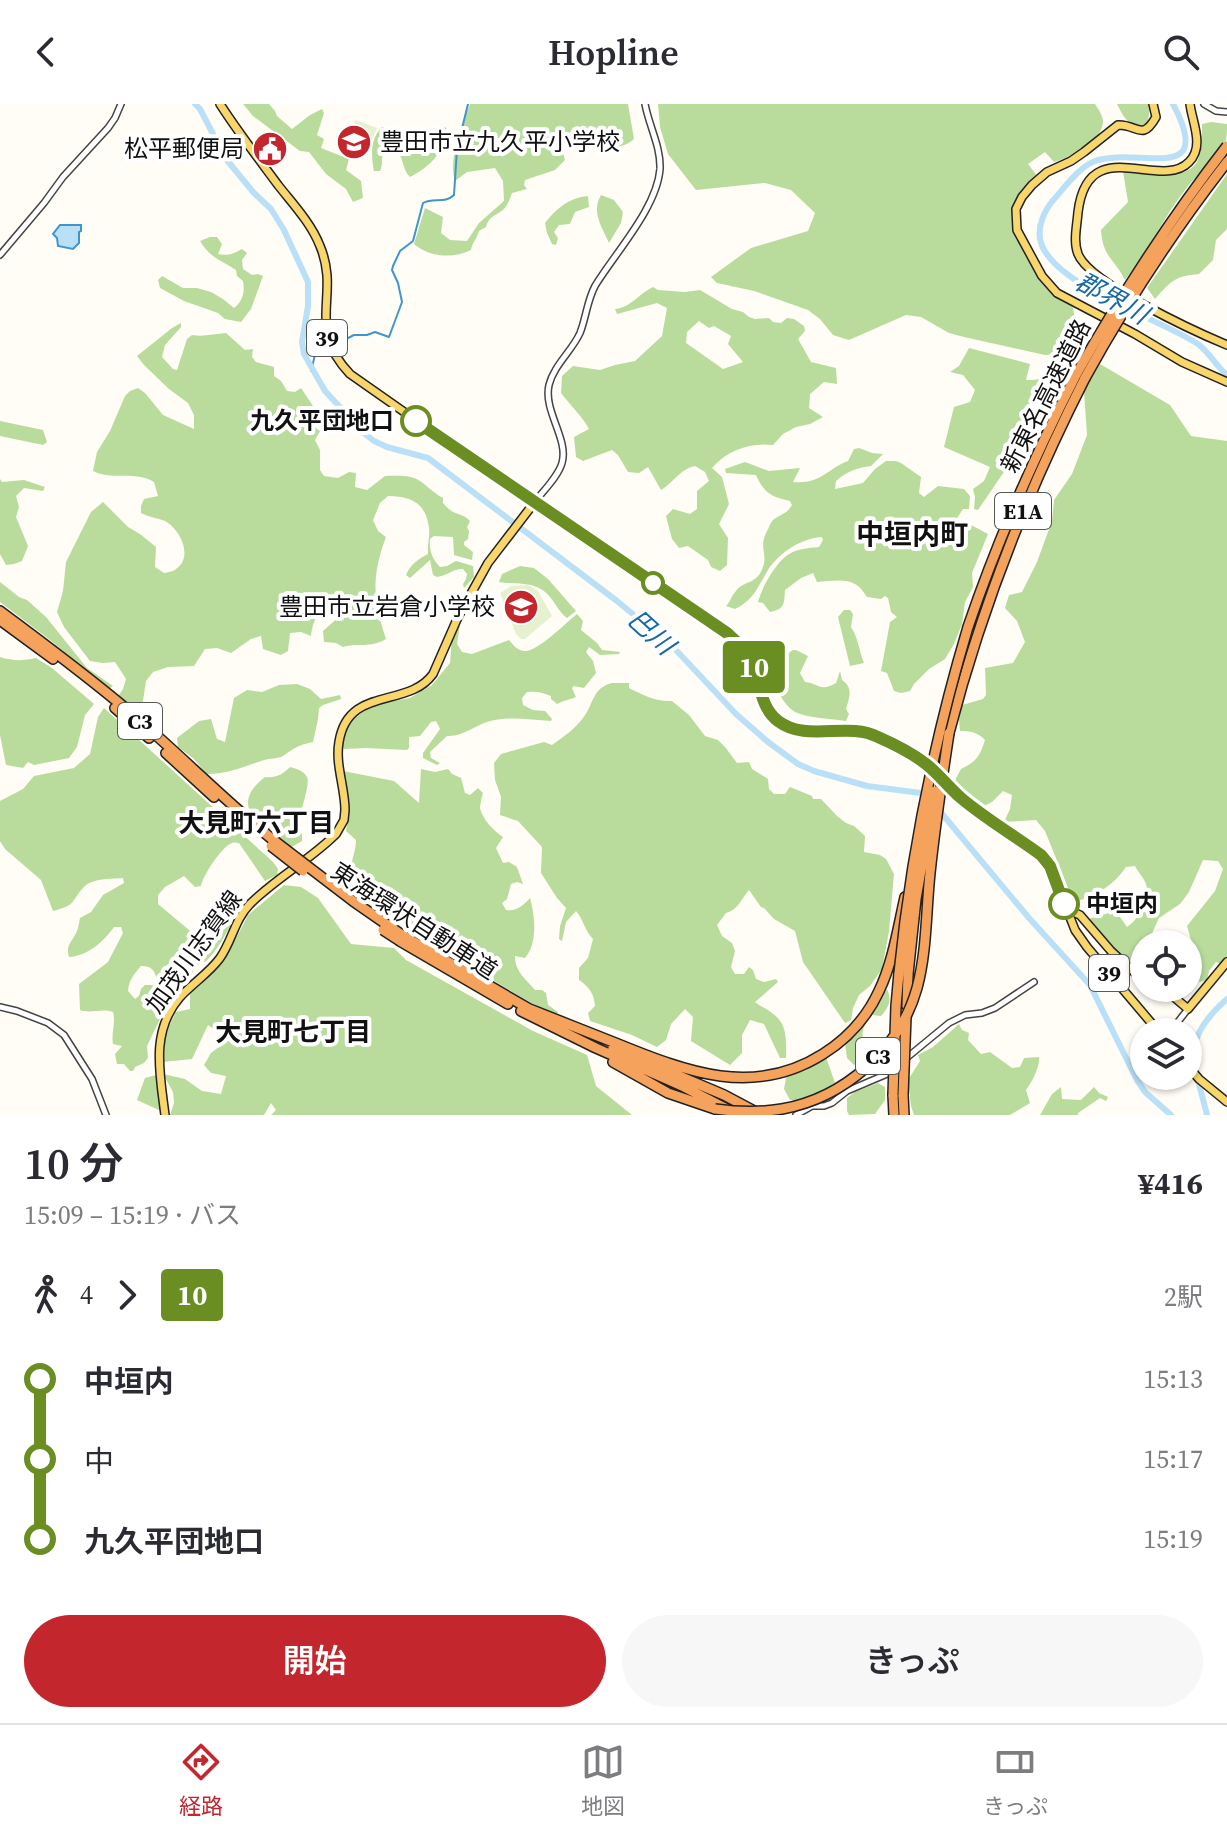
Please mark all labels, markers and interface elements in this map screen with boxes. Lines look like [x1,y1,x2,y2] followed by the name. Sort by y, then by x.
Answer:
[548,28,679,77] text: Hopline
[24,30,68,74] icon: back
[1159,30,1203,74] icon: search
[335,123,373,161] school or university icon: 豊田市立九久平小学校
[380,125,620,158] place label: 豊田市立九久平小学校
[251,130,289,168] public building icon: 松平郵便局
[124,132,244,165] place label: 松平郵便局
[1069,263,1157,334] water label: 郡界川
[993,313,1098,478] street label: 新東名高速道路
[307,320,347,356] road number: 39
[250,404,394,437] place label: 九久平団地口
[401,406,431,436] marker: 九久平団地口
[995,493,1051,529] road number: E1A
[856,515,968,553] district label: 中垣内町
[642,572,664,594] unlabelled marker
[502,588,540,626] school or university icon: 豊田市立岩倉小学校
[279,590,495,623] place label: 豊田市立岩倉小学校
[620,601,685,665] water label: 巴川
[718,641,790,693] line badge: 10
[739,648,769,686] text: 10
[118,703,162,739] road number: C3
[178,805,334,841] district label: 大見町六丁目
[325,854,504,987] street label: 東海環状自動車道
[138,884,249,1020] street label: 加茂川志賀線
[1086,887,1158,920] place label: 中垣内
[1049,889,1079,919] marker: 中垣内
[1130,930,1202,1090] map controls
[1130,930,1202,1002] button: locate
[1089,955,1129,991] road number: 39
[215,1014,371,1050] district label: 大見町七丁目
[1130,1018,1202,1090] button: layers
[856,1038,900,1074] road number: C3
[24,1133,124,1194] text: 10 分
[1138,1163,1203,1204] text: ¥416
[24,1197,241,1233] text: 15:09 – 15:19 · バス
[24,1273,68,1317] icon: walk
[105,1273,149,1317] icon: forward
[177,1276,207,1314] text: 10
[80,1277,93,1313] text: 4
[1164,1279,1203,1315] text: 2駅
[84,1361,174,1402] text: 中垣内
[1143,1361,1203,1397] text: 15:13
[84,1441,114,1482] text: 中
[1143,1441,1203,1477] text: 15:17
[84,1521,264,1562] text: 九久平団地口
[1143,1521,1203,1557] text: 15:19
[24,1615,606,1707] button: 開始
[622,1615,1203,1707] button: きっぷ
[179,1740,223,1821] tab: 経路
[581,1740,625,1821] tab: 地図
[983,1740,1048,1821] tab: きっぷ

